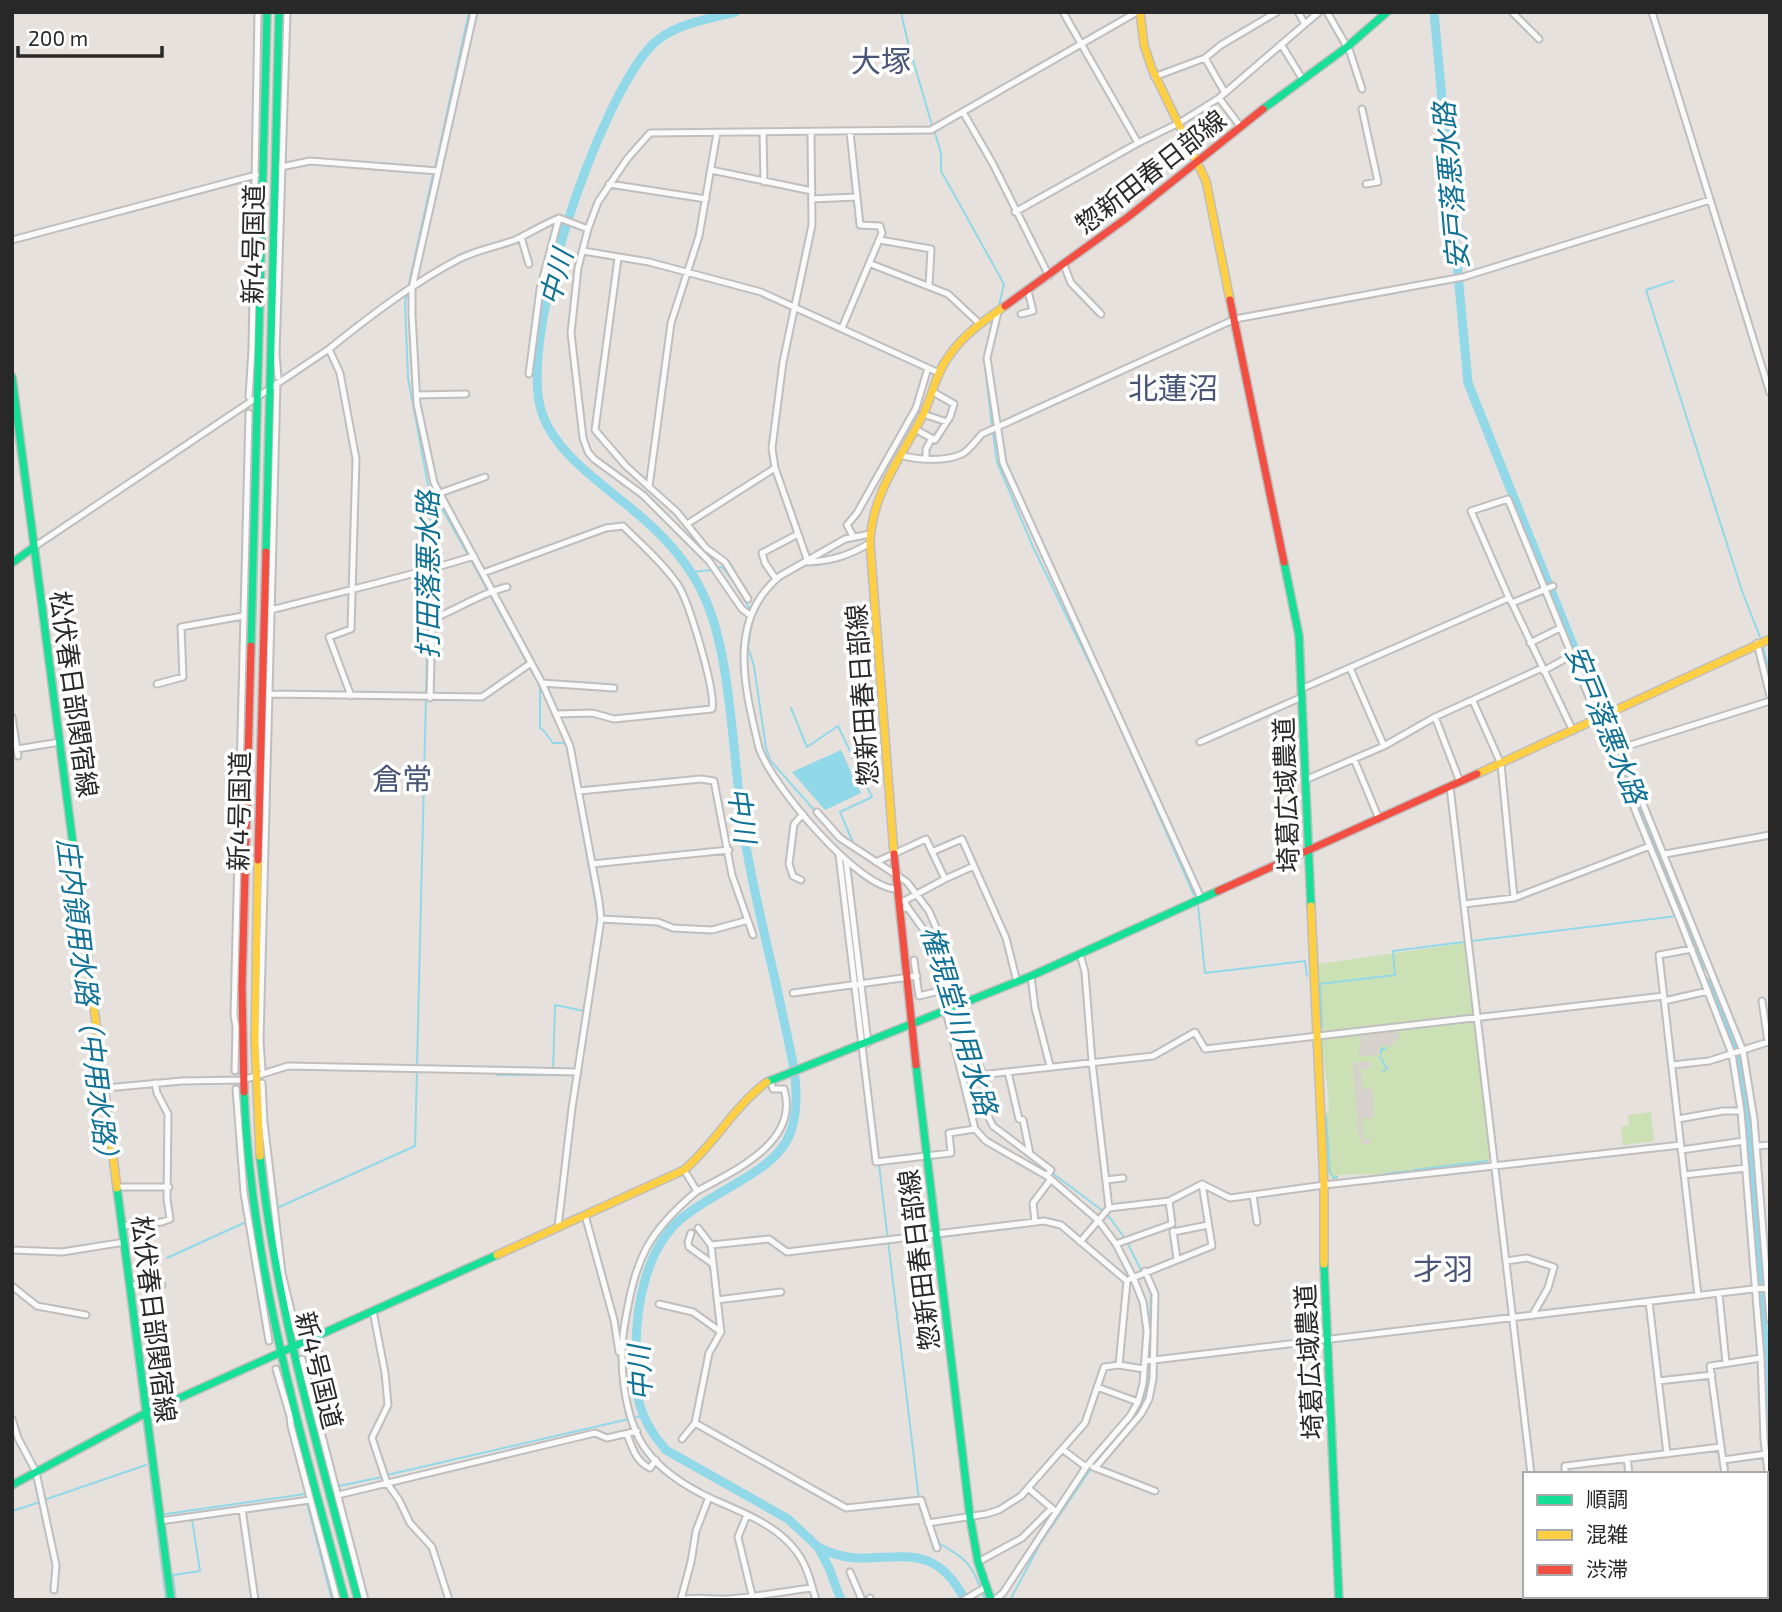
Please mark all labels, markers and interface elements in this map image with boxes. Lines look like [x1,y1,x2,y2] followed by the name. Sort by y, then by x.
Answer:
[18,14,161,58] scale bar
[28,25,88,50] text: 200 m
[851,42,911,78] district label: 大塚
[1426,99,1474,271] water label: 安戸落悪水路
[1069,103,1231,239] street label: 惣新田春日部線
[235,184,269,304] street label: 新4号国道
[531,243,579,308] water label: 中川
[1128,369,1218,405] district label: 北蓮沼
[410,489,444,659] water label: 打田落悪水路
[45,589,105,799] street label: 松伏春日部関宿線
[839,603,883,787] street label: 惣新田春日部線
[1560,640,1655,810] water label: 安戸落悪水路
[1267,716,1303,874] street label: 埼葛広域農道
[221,751,255,871] street label: 新4号国道
[372,760,432,796] district label: 倉常
[722,785,764,848] water label: 中川
[52,836,126,1174] water label: 庄内領用水路（中用水路）
[915,921,1005,1121] water label: 権現堂川用水路
[892,1168,944,1352] street label: 惣新田春日部線
[127,1214,183,1424] street label: 松伏春日部関宿線
[1413,1250,1473,1286] district label: 才羽
[1288,1283,1328,1441] street label: 埼葛広域農道
[290,1308,350,1432] street label: 新4号国道
[620,1341,657,1402] water label: 中川
[1523,1472,1768,1598] legend
[1586,1486,1628,1511] text: 順調
[1586,1521,1628,1546] text: 混雑
[1586,1556,1628,1581] text: 渋滞

